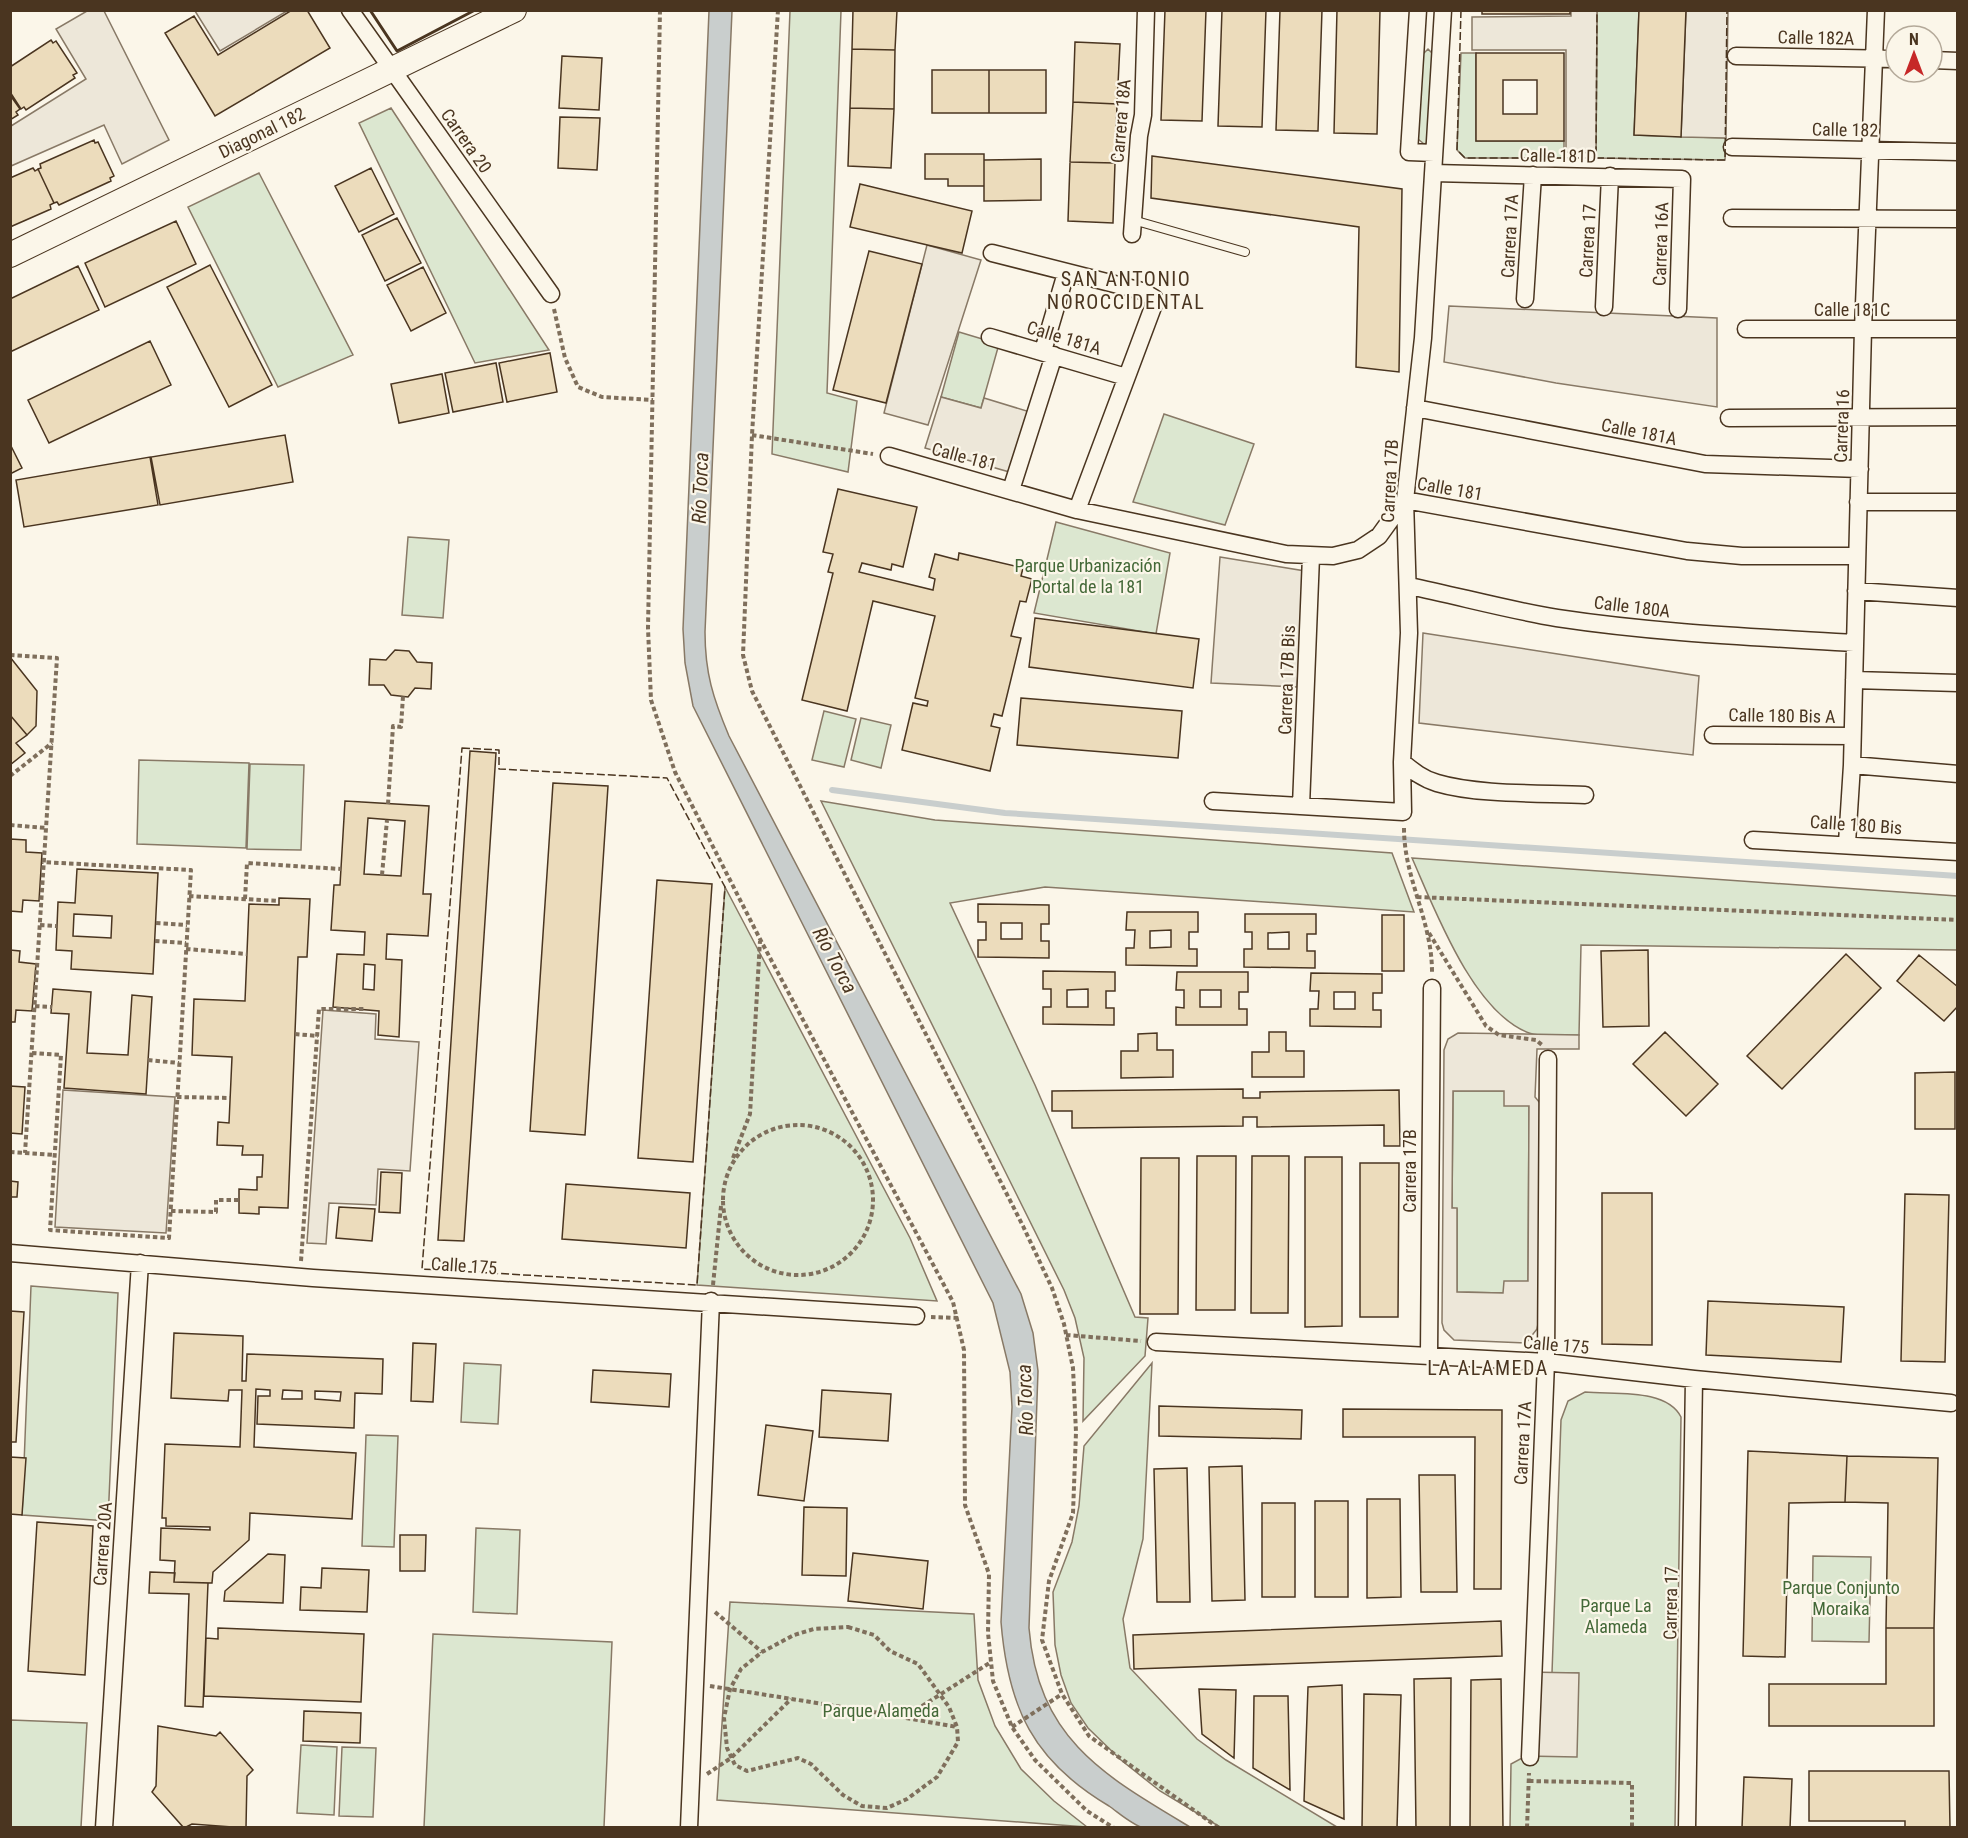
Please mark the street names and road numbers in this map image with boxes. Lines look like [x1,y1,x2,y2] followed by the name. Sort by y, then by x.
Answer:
[1777,26,1855,49] street label: Calle 182A
[1106,78,1135,164] street label: Carrera 18A
[215,103,308,162] street label: Diagonal 182
[437,104,496,177] street label: Carrera 20
[1812,118,1878,141] street label: Calle 182
[1520,144,1596,167] street label: Calle 181D
[1497,193,1522,279] street label: Carrera 17A
[1649,201,1672,286] street label: Carrera 16A
[1575,204,1600,278] street label: Carrera 17
[1814,299,1890,320] street label: Calle 181C
[1024,316,1104,359] street label: Calle 181A
[1830,389,1853,463] street label: Carrera 16
[1599,414,1679,449] street label: Calle 181A
[929,438,999,475] street label: Calle 181
[1377,439,1402,523] street label: Carrera 17B
[1416,472,1485,505] street label: Calle 181
[1593,591,1672,622] street label: Calle 180A
[1274,625,1299,735] street label: Carrera 17B Bis
[1728,704,1836,727] street label: Calle 180 Bis A
[1809,811,1903,838] street label: Calle 180 Bis
[1399,1129,1420,1213] street label: Carrera 17B
[430,1253,498,1278] street label: Calle 175
[1522,1331,1590,1358] street label: Calle 175
[1510,1400,1535,1486] street label: Carrera 17A
[89,1501,116,1587] street label: Carrera 20A
[1659,1566,1682,1640] street label: Carrera 17

